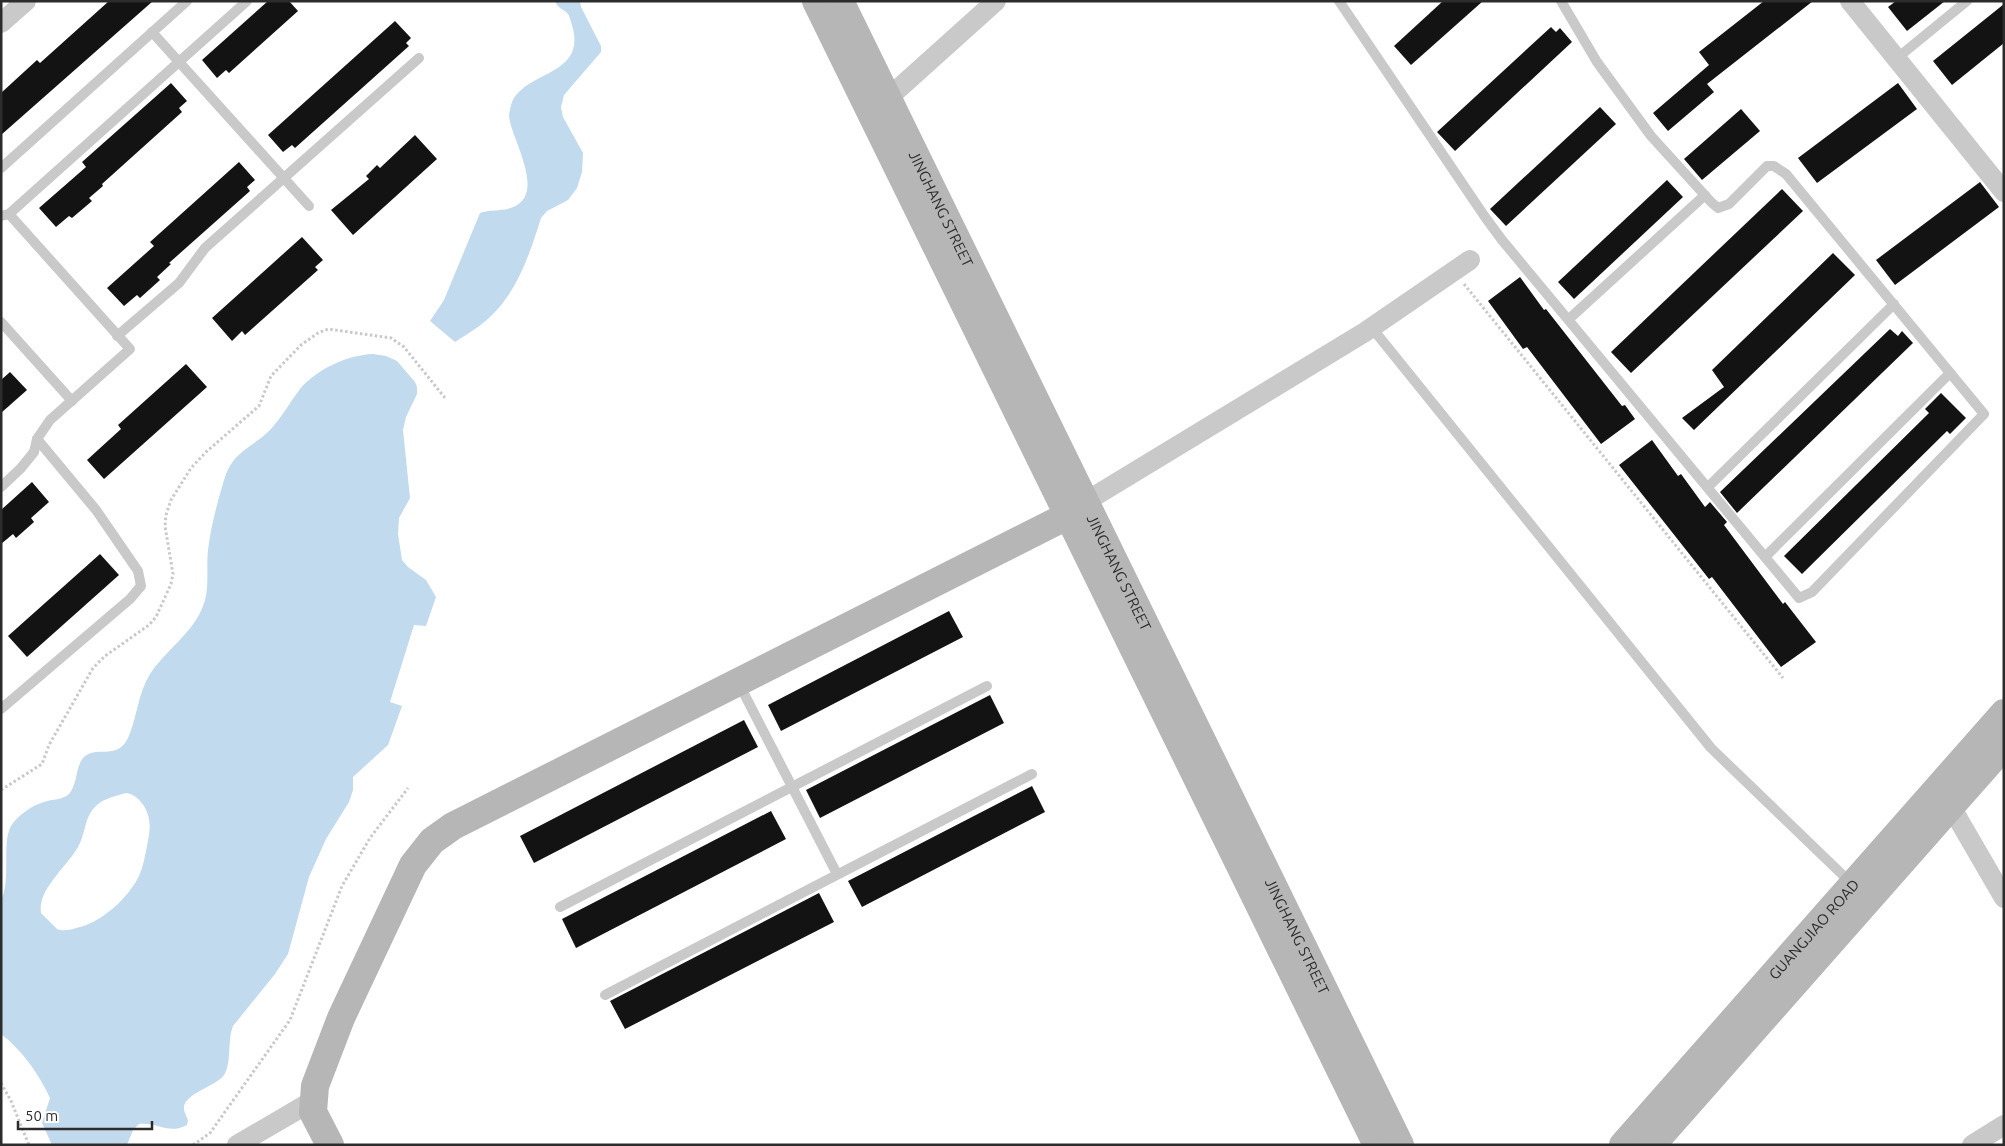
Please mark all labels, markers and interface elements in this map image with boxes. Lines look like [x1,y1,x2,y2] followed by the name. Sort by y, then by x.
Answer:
[906,148,977,270] street label: JINGHANG STREET
[1084,511,1155,634] street label: JINGHANG STREET
[1262,875,1334,997] street label: JINGHANG STREET
[1765,875,1862,983] street label: GUANGJIAO ROAD
[18,1098,151,1130] scale bar
[25,1107,58,1124] text: 50 m

